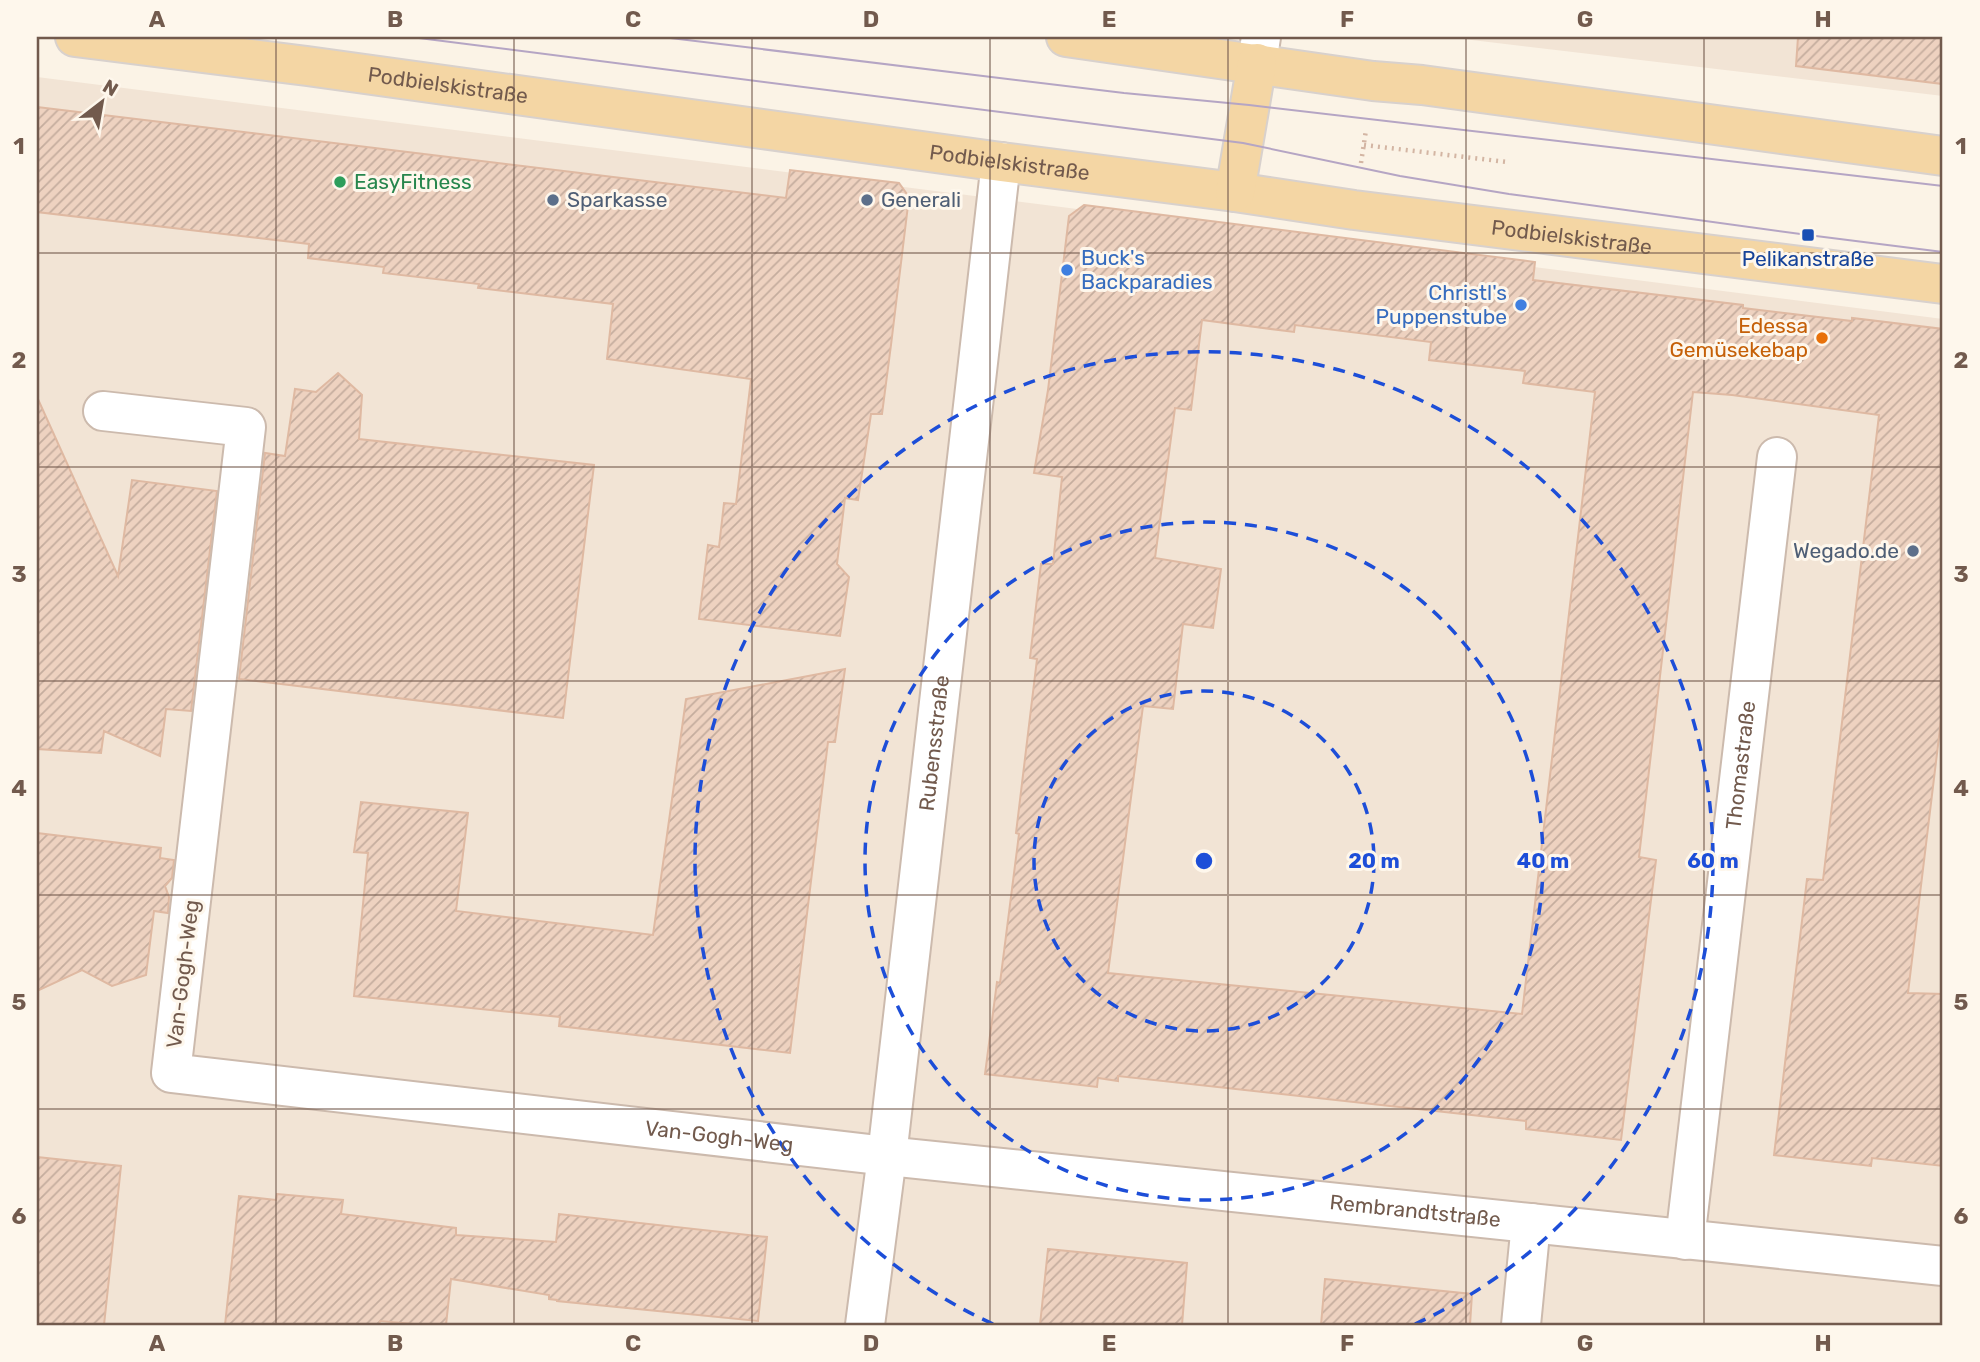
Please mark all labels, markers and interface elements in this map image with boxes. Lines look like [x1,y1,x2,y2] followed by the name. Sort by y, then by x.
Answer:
[149,5,166,33] text: A
[387,5,403,33] text: B
[625,5,641,33] text: C
[863,5,879,33] text: D
[1102,5,1116,33] text: E
[1340,5,1354,33] text: F
[1577,5,1593,33] text: G
[1814,5,1832,33] text: H
[366,62,530,108] street label: Podbielskistraße
[66,66,136,136] north arrow
[99,74,122,101] text: N
[13,132,25,160] text: 1
[1955,132,1967,160] text: 1
[928,139,1091,185] street label: Podbielskistraße
[354,169,472,194] place label: EasyFitness
[332,174,348,190] marker: EasyFitness
[567,187,668,212] place label: Sparkasse
[881,187,961,212] place label: Generali
[545,192,561,208] marker: Sparkasse
[859,192,875,208] marker: Generali
[1490,214,1653,259] street label: Podbielskistraße
[1800,227,1816,243] marker: Pelikanstraße
[1081,245,1213,294] place label: Buck's Backparadies
[1742,246,1874,271] place label: Pelikanstraße
[1059,262,1075,278] marker: Buck's Backparadies
[1376,280,1507,329] place label: Christl's Puppenstube
[1513,297,1529,313] marker: Christl's Puppenstube
[1669,313,1808,362] place label: Edessa Gemüsekebap
[1814,330,1830,346] marker: Edessa Gemüsekebap
[12,346,26,374] text: 2
[1954,346,1968,374] text: 2
[1793,538,1899,563] place label: Wegado.de
[1905,543,1921,559] marker: Wegado.de
[11,560,27,588] text: 3
[1953,560,1969,588] text: 3
[914,674,954,812] street label: Rubensstraße
[1720,700,1760,831] street label: Thomastraße
[11,774,27,802] text: 4
[1953,774,1969,802] text: 4
[1348,848,1400,873] text: 20 m
[1517,848,1569,873] text: 40 m
[1687,848,1739,873] text: 60 m
[1192,849,1216,873] centre of rings
[161,898,204,1050] street label: Van-Gogh-Weg
[12,988,27,1016] text: 5
[1954,988,1969,1016] text: 5
[644,1115,795,1157] street label: Van-Gogh-Weg
[1328,1189,1502,1232] street label: Rembrandtstraße
[12,1202,27,1230] text: 6
[1954,1202,1969,1230] text: 6
[149,1329,166,1357] text: A
[387,1329,403,1357] text: B
[625,1329,641,1357] text: C
[863,1329,879,1357] text: D
[1102,1329,1116,1357] text: E
[1340,1329,1354,1357] text: F
[1577,1329,1593,1357] text: G
[1814,1329,1832,1357] text: H

